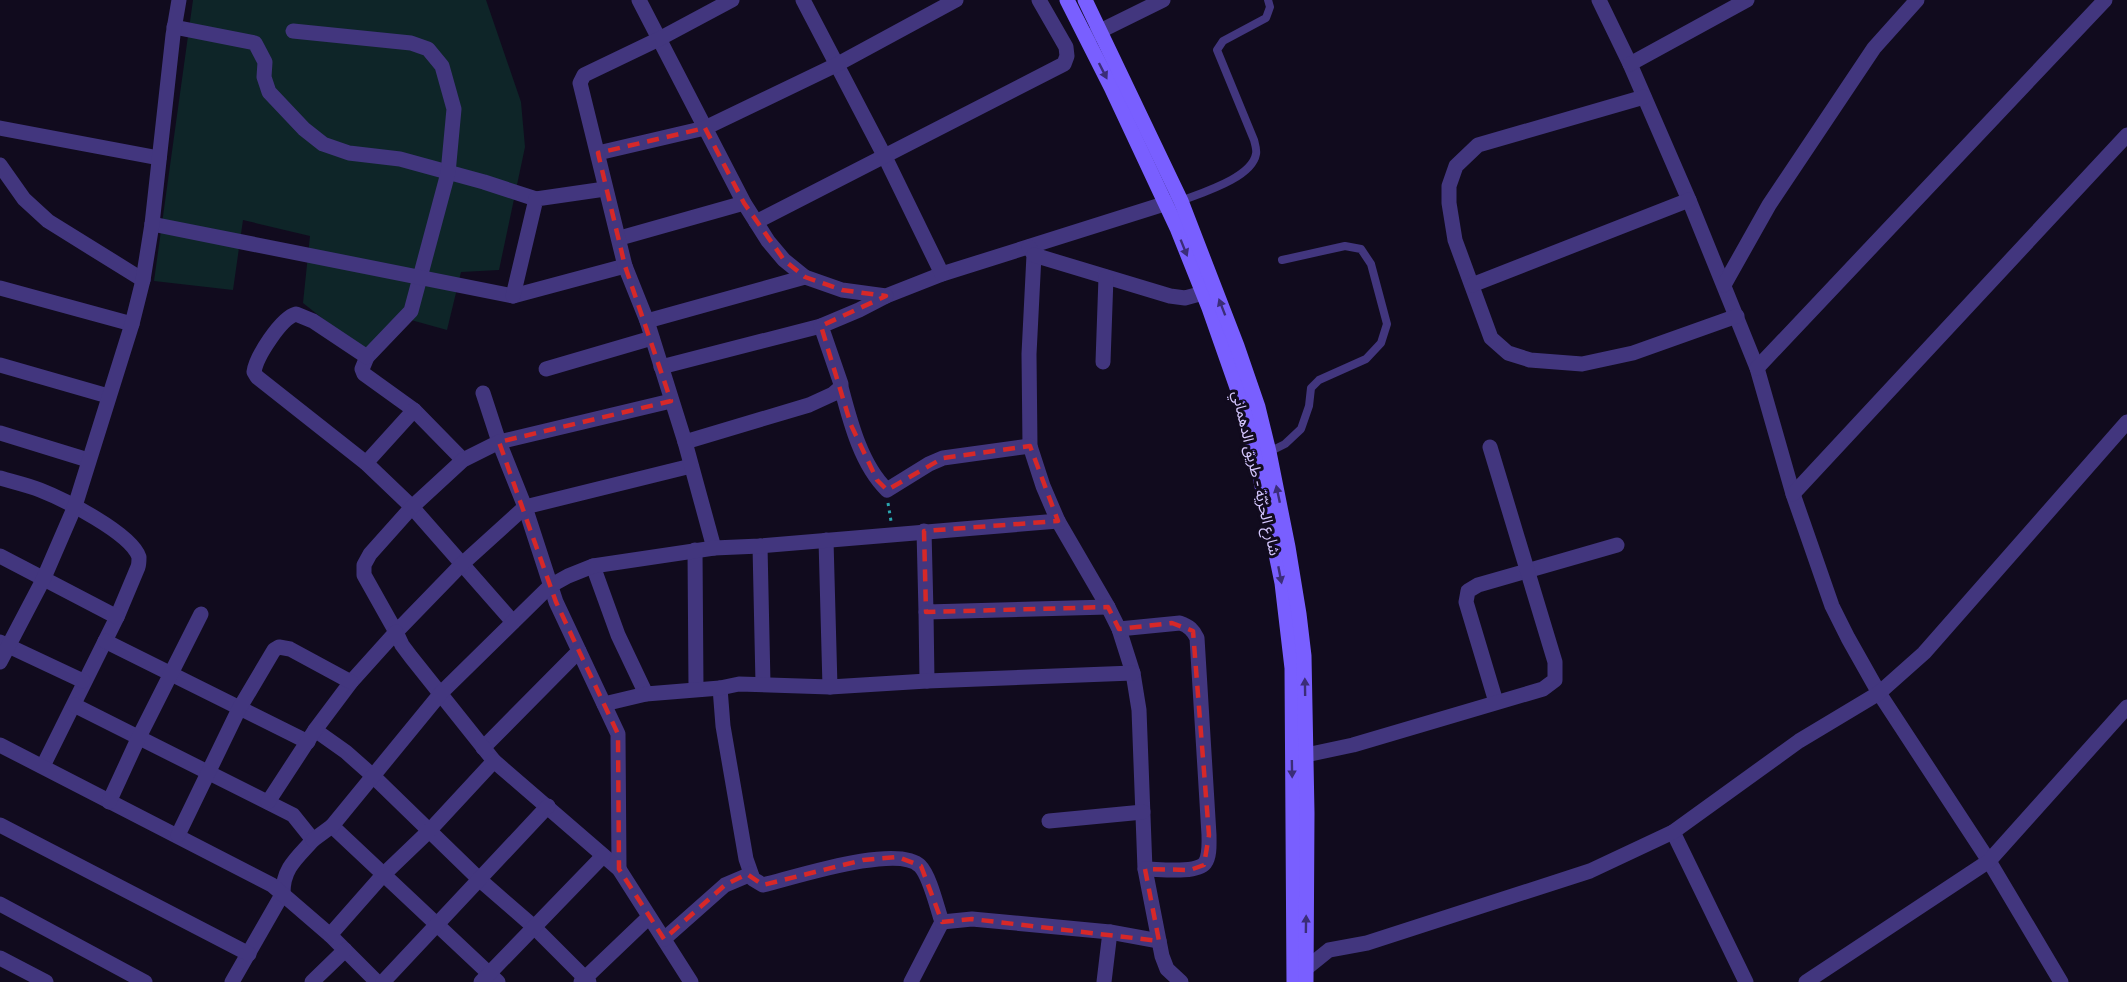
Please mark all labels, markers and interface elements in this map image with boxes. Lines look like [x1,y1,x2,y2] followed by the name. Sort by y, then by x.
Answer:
[1098,62,1108,79] one-way arrow
[1180,239,1190,257] one-way arrow
[1217,298,1227,316] one-way arrow
[1225,389,1285,558] street label: شارع الحرّيّة - طريق الدهماني
[1273,484,1282,503] one-way arrow
[1276,566,1285,585] one-way arrow
[1300,677,1310,696] one-way arrow
[1287,760,1297,779] one-way arrow
[1301,914,1311,933] one-way arrow

